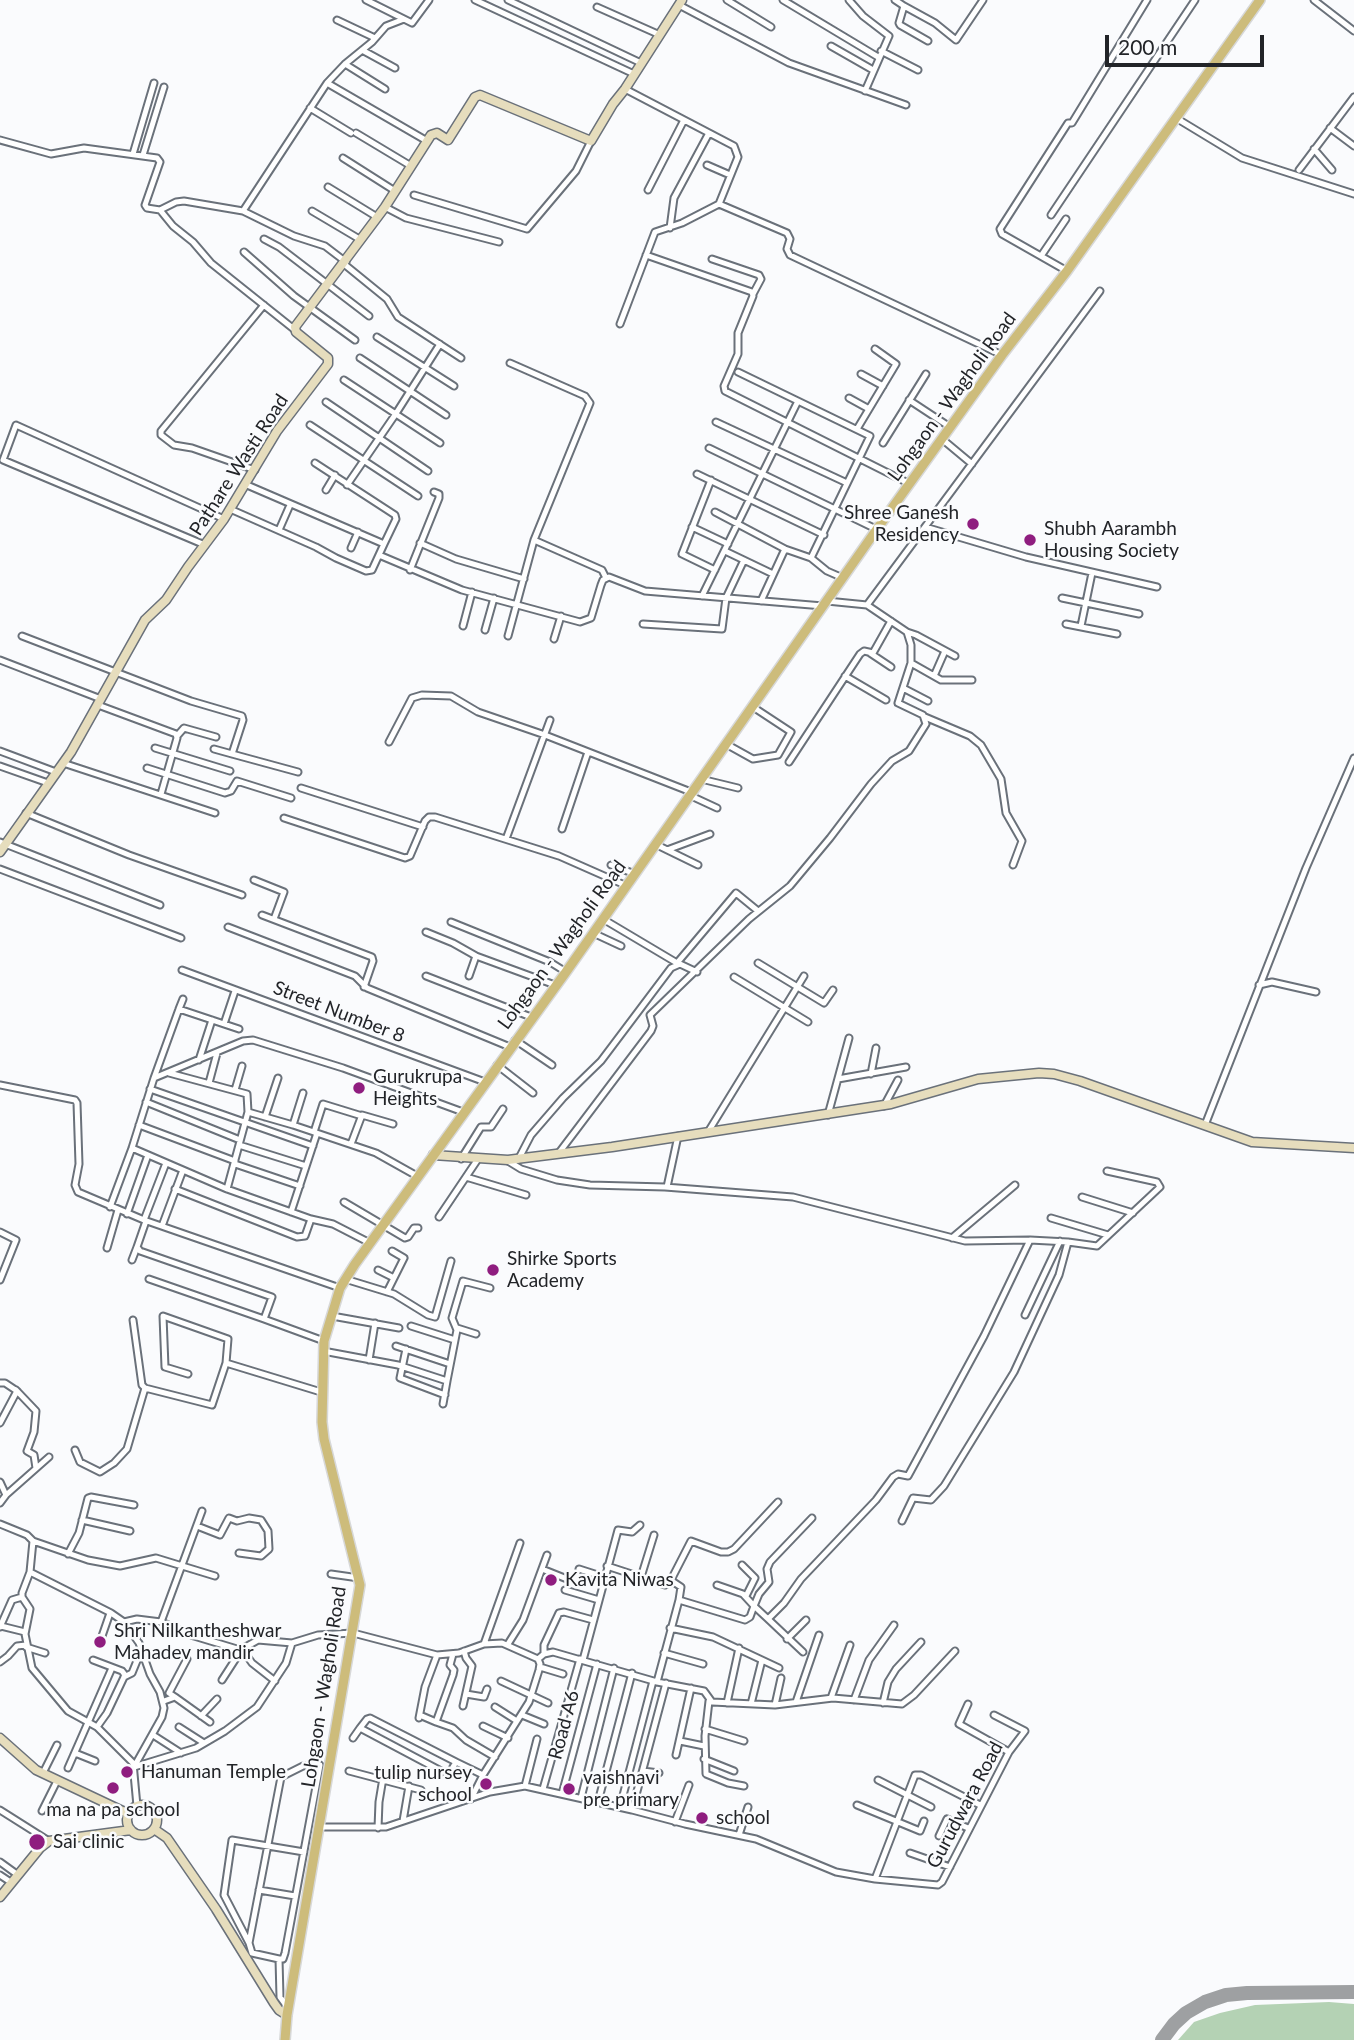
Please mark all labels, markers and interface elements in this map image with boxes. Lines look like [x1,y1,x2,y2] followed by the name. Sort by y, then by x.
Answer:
[1109,21,1268,65] scale bar
[1118,34,1177,59] text: 200 m
[883,308,1021,486] street label: Lohgaon - Wagholi Road
[185,390,293,540] street label: Pathare Wasti Road
[844,502,959,546] place label: Shree Ganesh Residency
[965,516,981,532] marker: Shree Ganesh Residency
[1044,518,1179,562] place label: Shubh Aarambh Housing Society
[1022,532,1038,548] marker: Shubh Aarambh Housing Society
[493,856,631,1034] street label: Lohgaon - Wagholi Road
[270,976,408,1048] street label: Street Number 8
[373,1066,462,1110] place label: Gurukrupa Heights
[351,1080,367,1096] marker: Gurukrupa Heights
[507,1248,617,1292] place label: Shirke Sports Academy
[485,1262,501,1278] marker: Shirke Sports Academy
[565,1569,674,1591] place label: Kavita Niwas
[543,1572,559,1588] marker: Kavita Niwas
[297,1585,351,1789] street label: Lohgaon - Wagholi Road
[114,1620,281,1664] place label: Shri Nilkantheshwar Mahadev mandir
[92,1634,108,1650] marker: Shri Nilkantheshwar Mahadev mandir
[544,1688,584,1762] street label: Road A6
[922,1738,1008,1872] street label: Gurudwara Road
[141,1761,286,1783] place label: Hanuman Temple
[374,1762,472,1806] place label: tulip nursey school
[119,1764,135,1780] marker: Hanuman Temple
[583,1767,679,1811] place label: vaishnavi pre primary
[478,1776,494,1792] marker: tulip nursey school
[105,1780,121,1796] marker: ma na pa school
[561,1781,577,1797] marker: vaishnavi pre primary
[46,1799,180,1821] place label: ma na pa school
[716,1807,770,1829] place label: school
[694,1810,710,1826] marker: school
[53,1831,124,1853] place label: Sai clinic
[27,1832,47,1852] marker: Sai clinic

